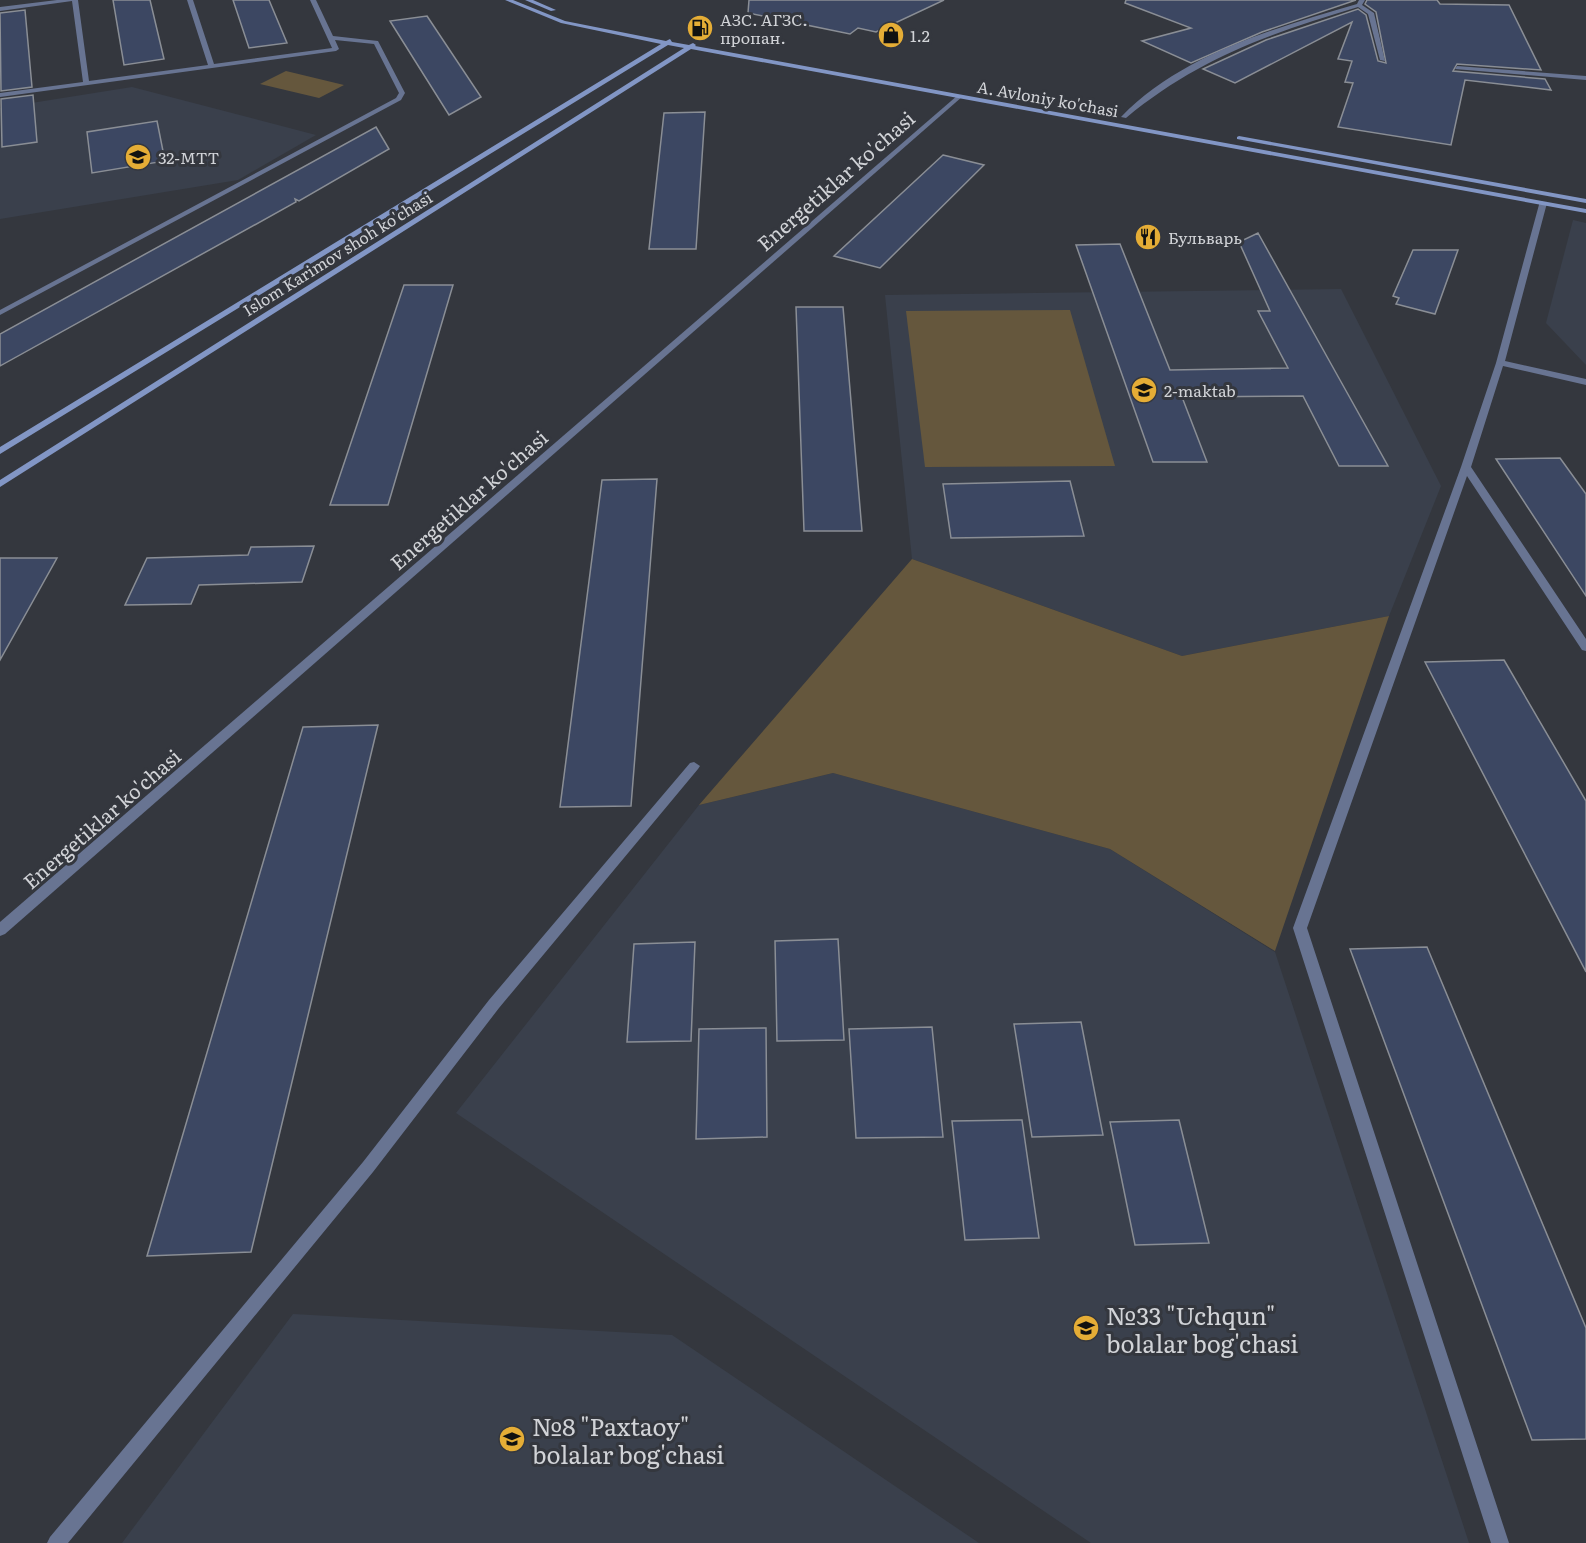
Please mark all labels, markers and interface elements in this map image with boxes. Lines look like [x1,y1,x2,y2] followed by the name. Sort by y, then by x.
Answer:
[720,7,808,49] place label: АЗС. АГЗС. пропан.
[685,13,715,43] fuel station icon: АЗС. АГЗС. пропан.
[876,20,906,50] shop icon: 1.2
[910,23,930,47] place label: 1.2
[975,74,1121,122] street label: A. Avloniy ko'chasi
[749,103,921,257] street label: Energetiklar ko'chasi
[123,142,153,172] school or university icon: 32-MTT
[158,145,220,169] place label: 32-MTT
[238,185,436,321] street label: Islom Karimov shoh ko'chasi
[1133,222,1163,252] restaurant icon: Бульварь
[1168,225,1242,249] place label: Бульварь
[1129,375,1159,405] school or university icon: 2-maktab
[1164,378,1236,402] place label: 2-maktab
[382,422,554,576] street label: Energetiklar ko'chasi
[15,741,187,895] street label: Energetiklar ko'chasi
[1106,1297,1298,1360] place label: №33 "Uchqun" bolalar bog'chasi
[1071,1313,1101,1343] school or university icon: №33 "Uchqun" bolalar bog'chasi
[532,1408,724,1471] place label: №8 "Paxtaoy" bolalar bog'chasi
[497,1424,527,1454] school or university icon: №8 "Paxtaoy" bolalar bog'chasi

